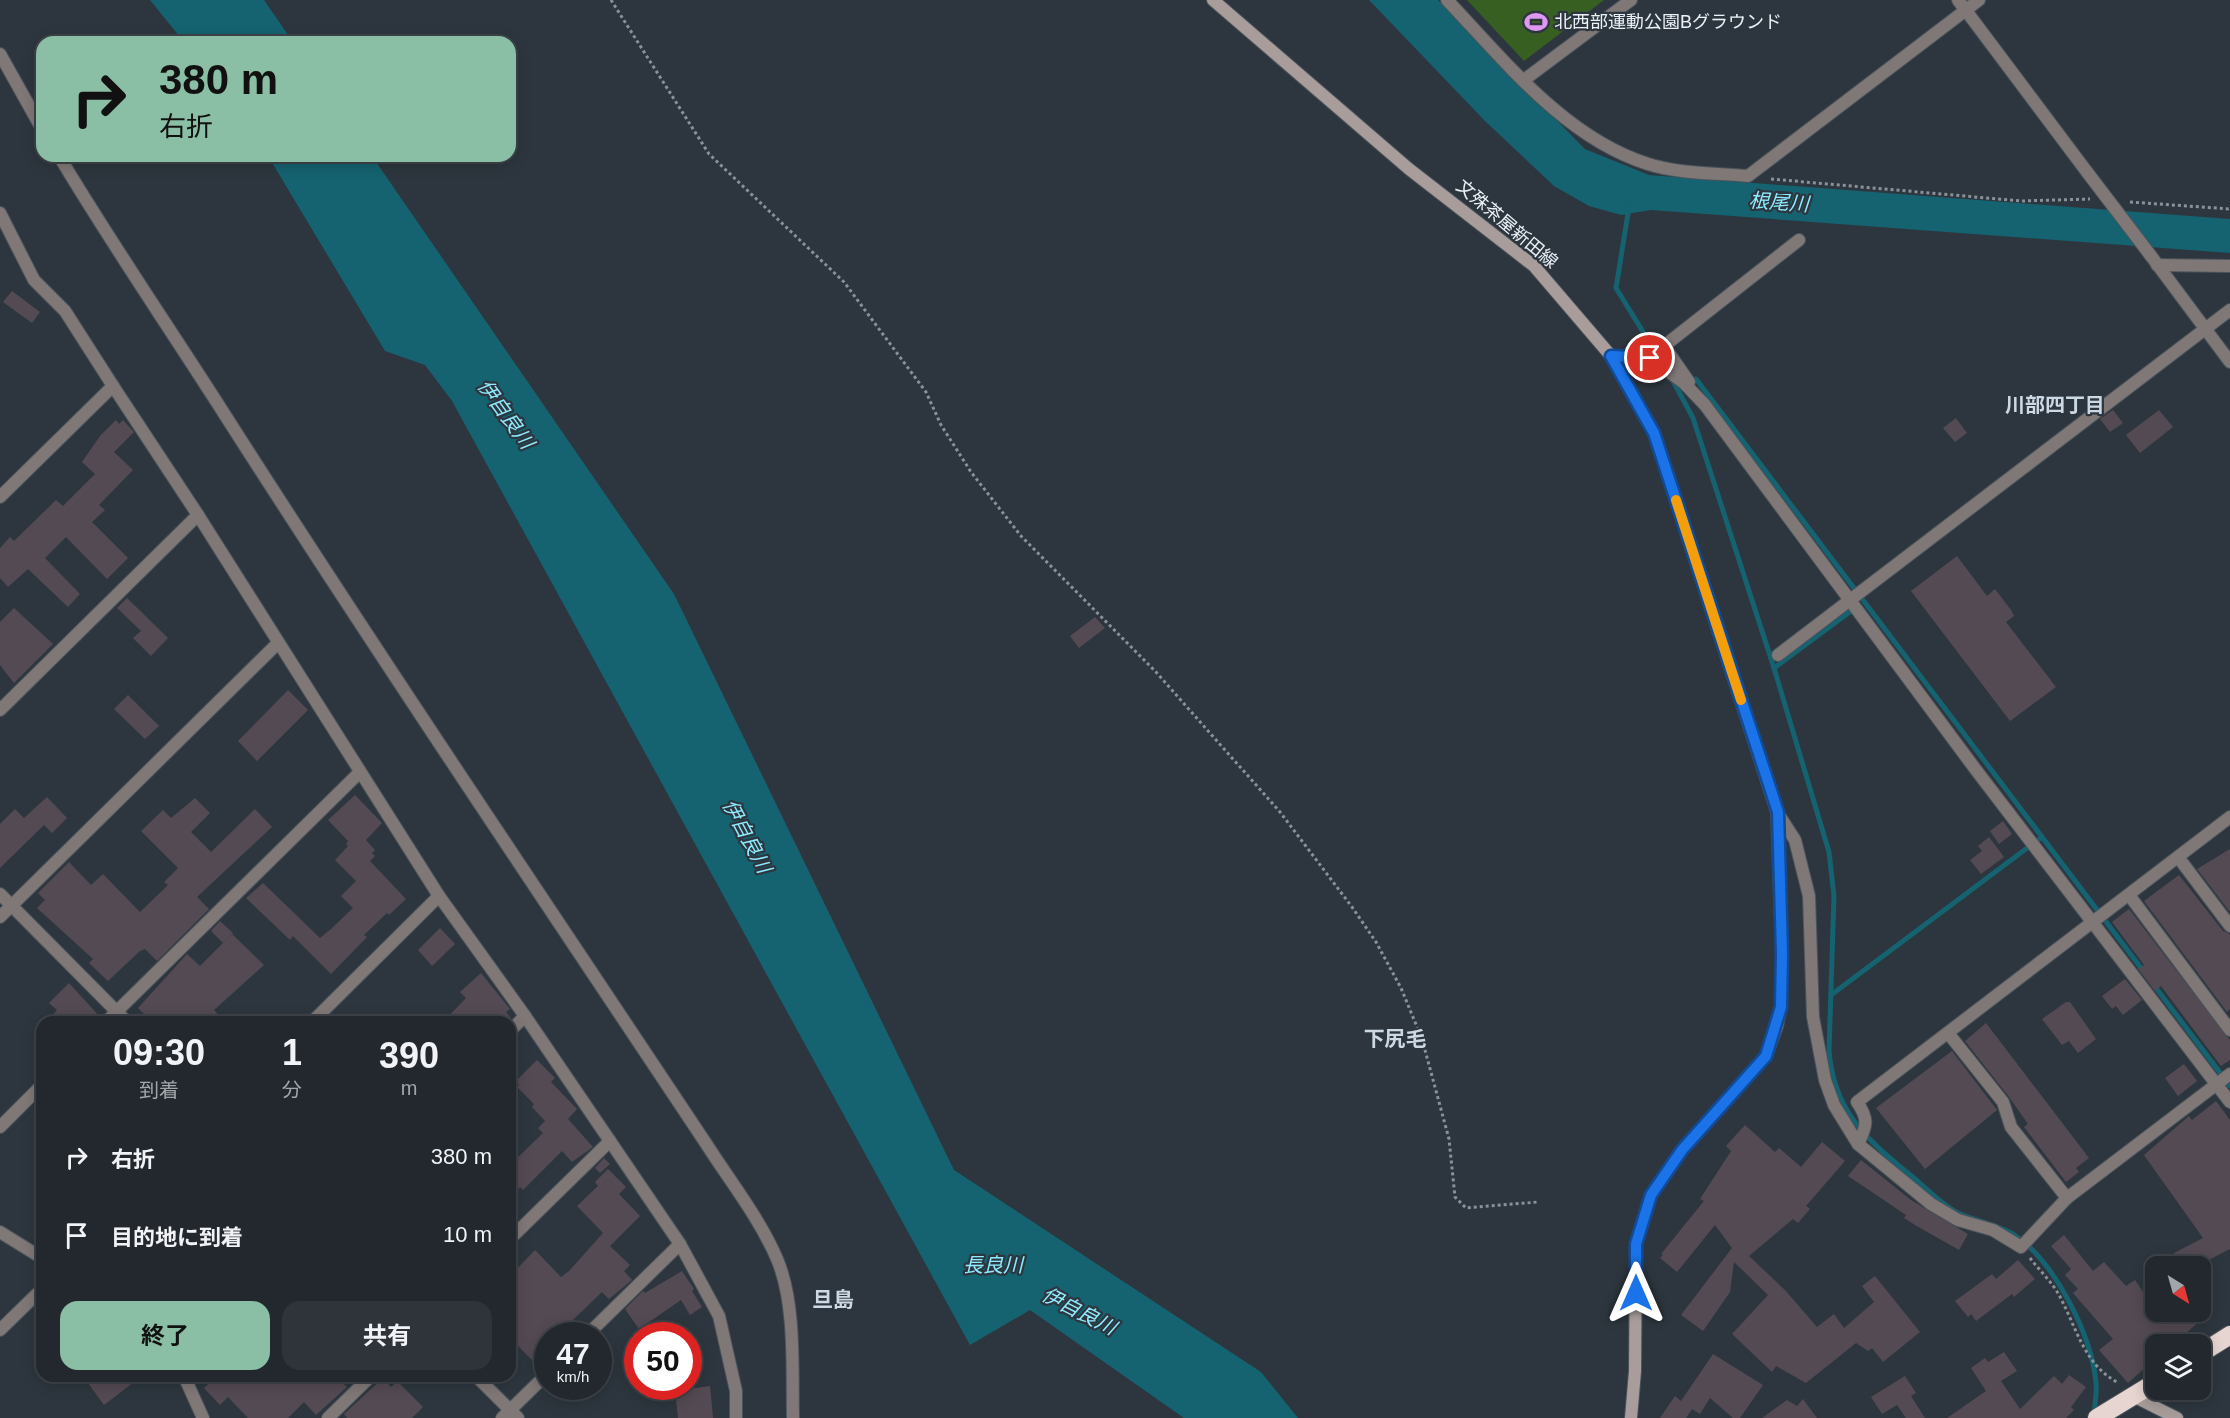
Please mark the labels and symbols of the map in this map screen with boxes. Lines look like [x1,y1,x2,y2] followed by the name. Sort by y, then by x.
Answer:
[1523,9,1549,35] sports icon: 北西部運動公園Bグラウンド
[1554,12,1782,32] place label: 北西部運動公園Bグラウンド
[1452,176,1562,272] street label: 文殊茶屋新田線
[1748,189,1812,215] water label: 根尾川
[1624,332,1675,383] pin
[474,375,540,454] water label: 伊自良川
[2005,394,2105,416] district label: 川部四丁目
[719,796,776,878] water label: 伊自良川
[1364,1027,1427,1050] district label: 下尻毛
[963,1254,1025,1276] water label: 長良川
[2145,1256,2211,1322] north arrow
[1604,1261,1668,1325] position arrow
[1038,1283,1121,1340] water label: 伊自良川
[812,1288,854,1311] district label: 旦島
[624,1322,702,1400] speed limit sign: 50

